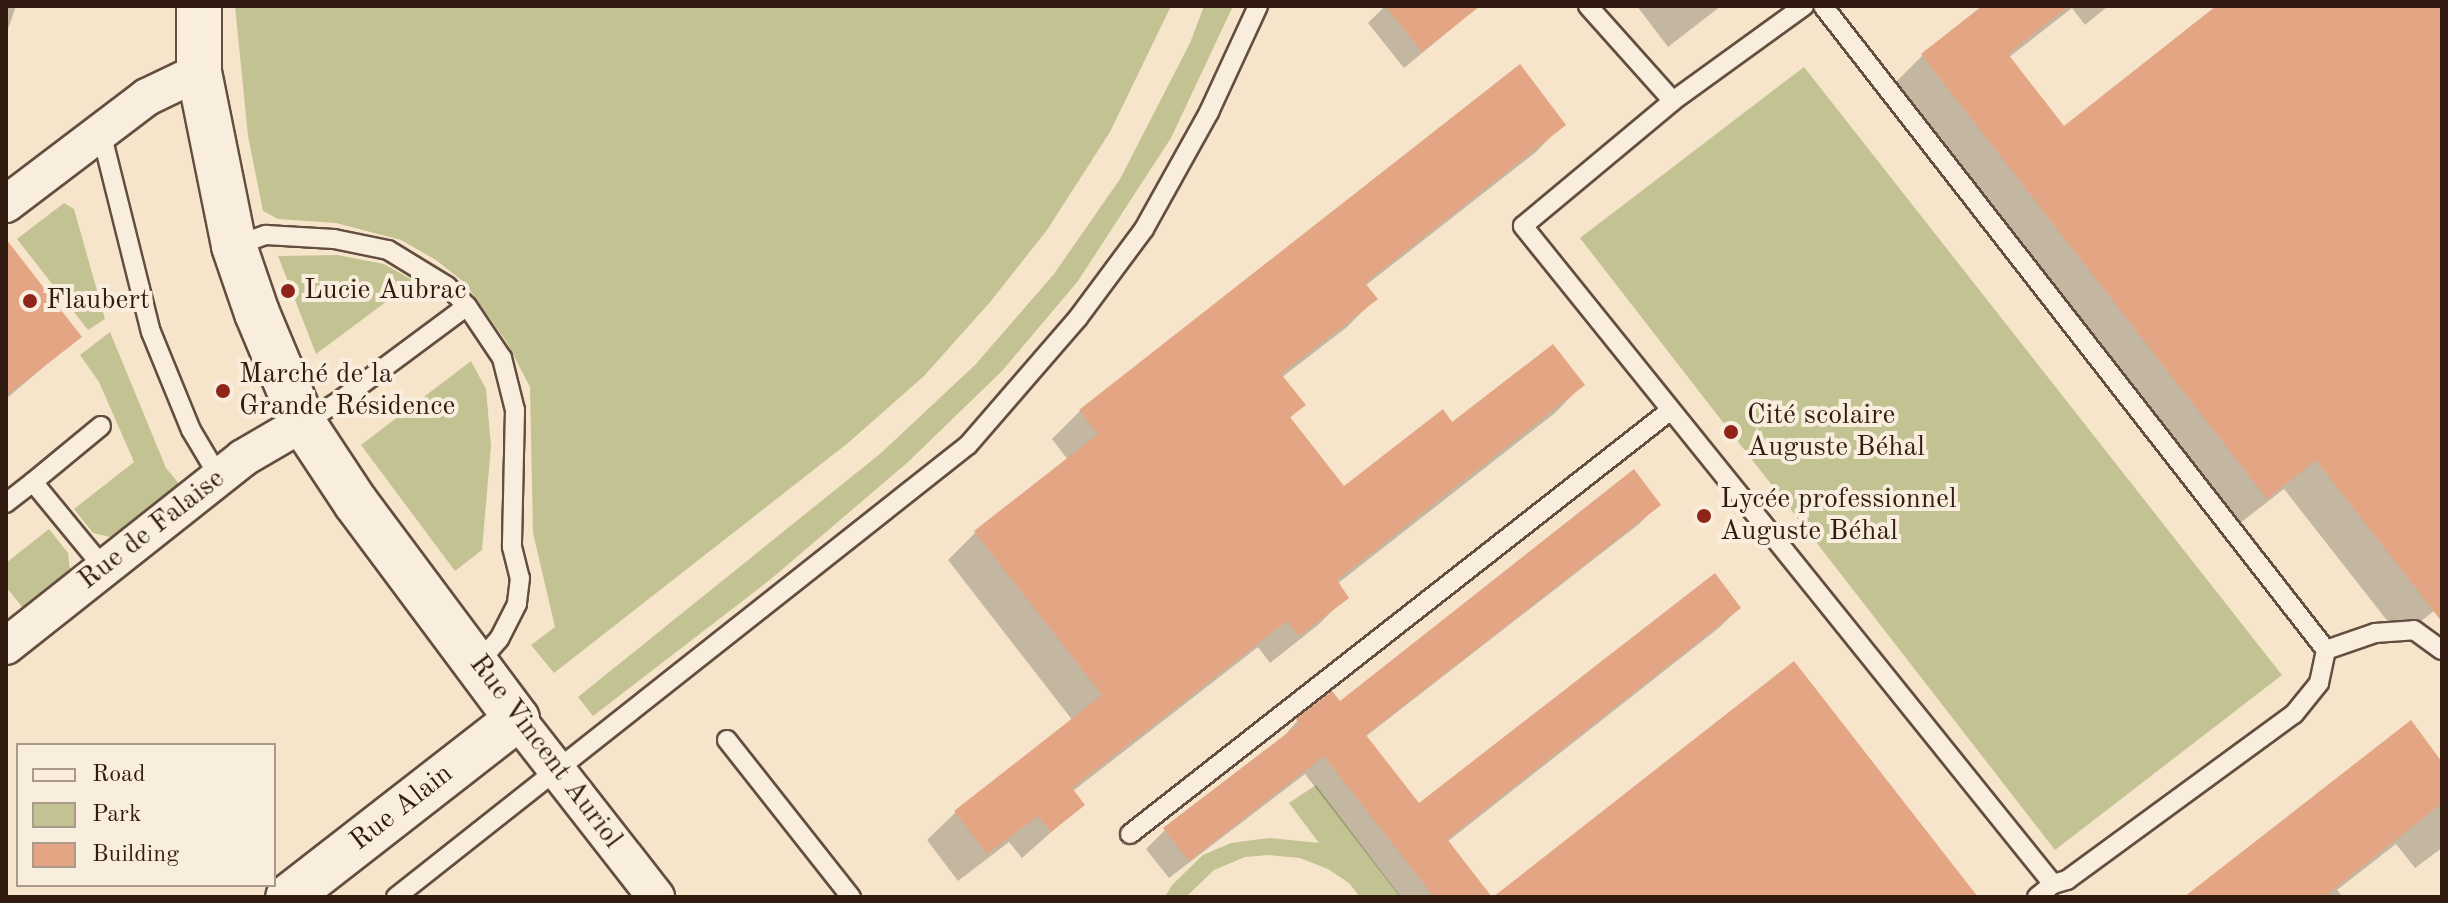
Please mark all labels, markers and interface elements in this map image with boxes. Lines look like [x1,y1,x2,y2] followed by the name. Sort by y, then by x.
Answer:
[304,274,466,308] place label: Lucie Aubrac
[279,282,297,300] marker: Lucie Aubrac
[46,284,150,318] place label: Flaubert
[21,292,39,310] marker: Flaubert
[239,358,455,424] place label: Marché de la Grande Résidence
[214,382,232,400] marker: Marché de la Grande Résidence
[1747,399,1925,465] place label: Cité scolaire Auguste Béhal
[1722,423,1740,441] marker: Cité scolaire Auguste Béhal
[72,463,232,597] street label: Rue de Falaise
[1720,483,1956,549] place label: Lycée professionnel Auguste Béhal
[1695,507,1713,525] marker: Lycée professionnel Auguste Béhal
[461,649,629,855] street label: Rue Vincent Auriol
[16,743,276,887] legend
[344,757,460,859] street label: Rue Alain
[92,763,145,787] text: Road
[92,803,141,827] text: Park
[92,843,179,867] text: Building

